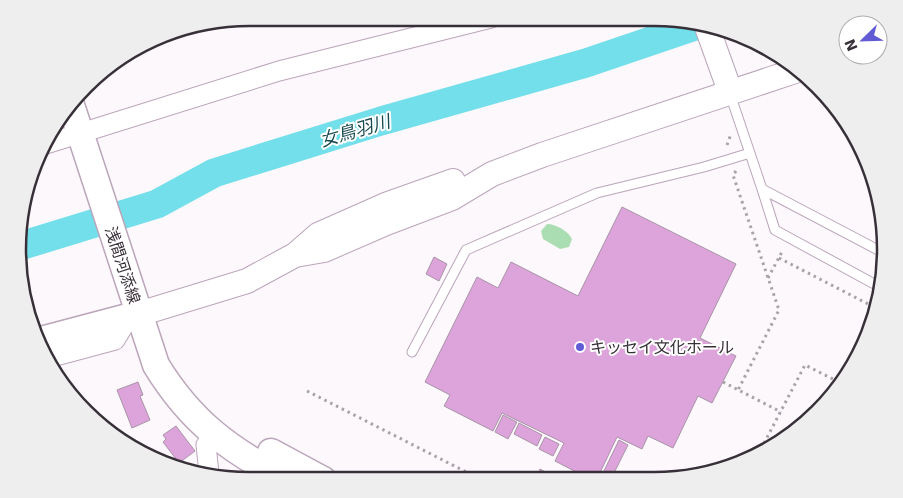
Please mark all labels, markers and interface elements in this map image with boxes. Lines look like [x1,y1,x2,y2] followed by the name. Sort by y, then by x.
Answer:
[838,15,888,65] north arrow
[841,37,861,54] text: N
[317,110,394,151] water label: 女鳥羽川
[101,224,144,306] street label: 浅間河添線
[590,338,734,357] place label: キッセイ文化ホール
[574,341,586,353] marker: キッセイ文化ホール

